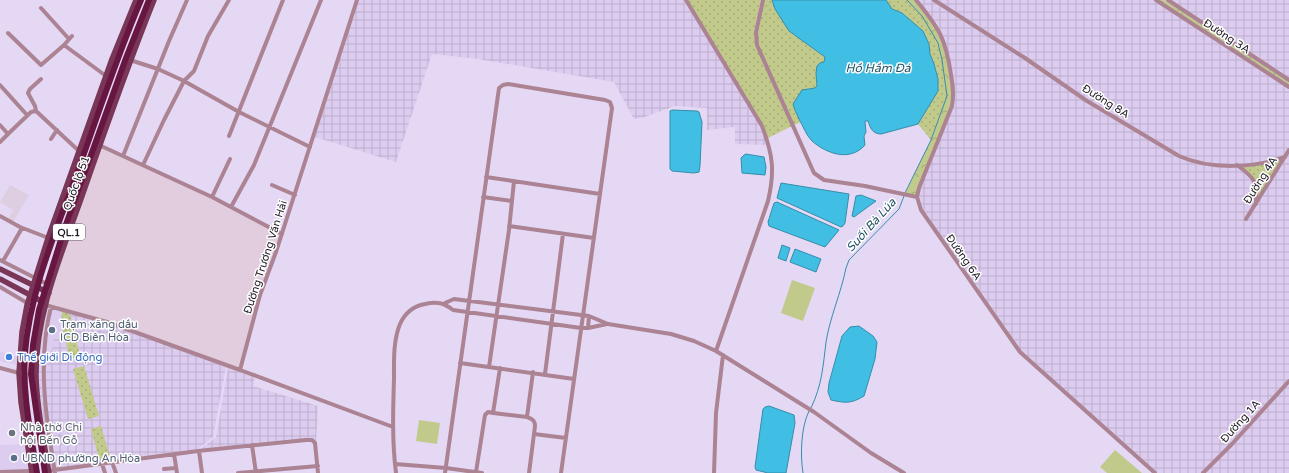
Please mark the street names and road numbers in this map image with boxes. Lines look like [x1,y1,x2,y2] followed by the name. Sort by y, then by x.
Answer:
[1201,16,1253,56] street label: Đường 3A
[1080,82,1132,121] street label: Đường 8A
[61,154,92,212] street label: Quốc lộ 51
[1241,154,1280,206] street label: Đường 4A
[241,199,290,316] street label: Đường Trương Văn Hải
[53,224,85,240] road number: QL.1
[943,232,984,283] street label: Đường 6A
[1218,397,1263,446] street label: Đường 1A

